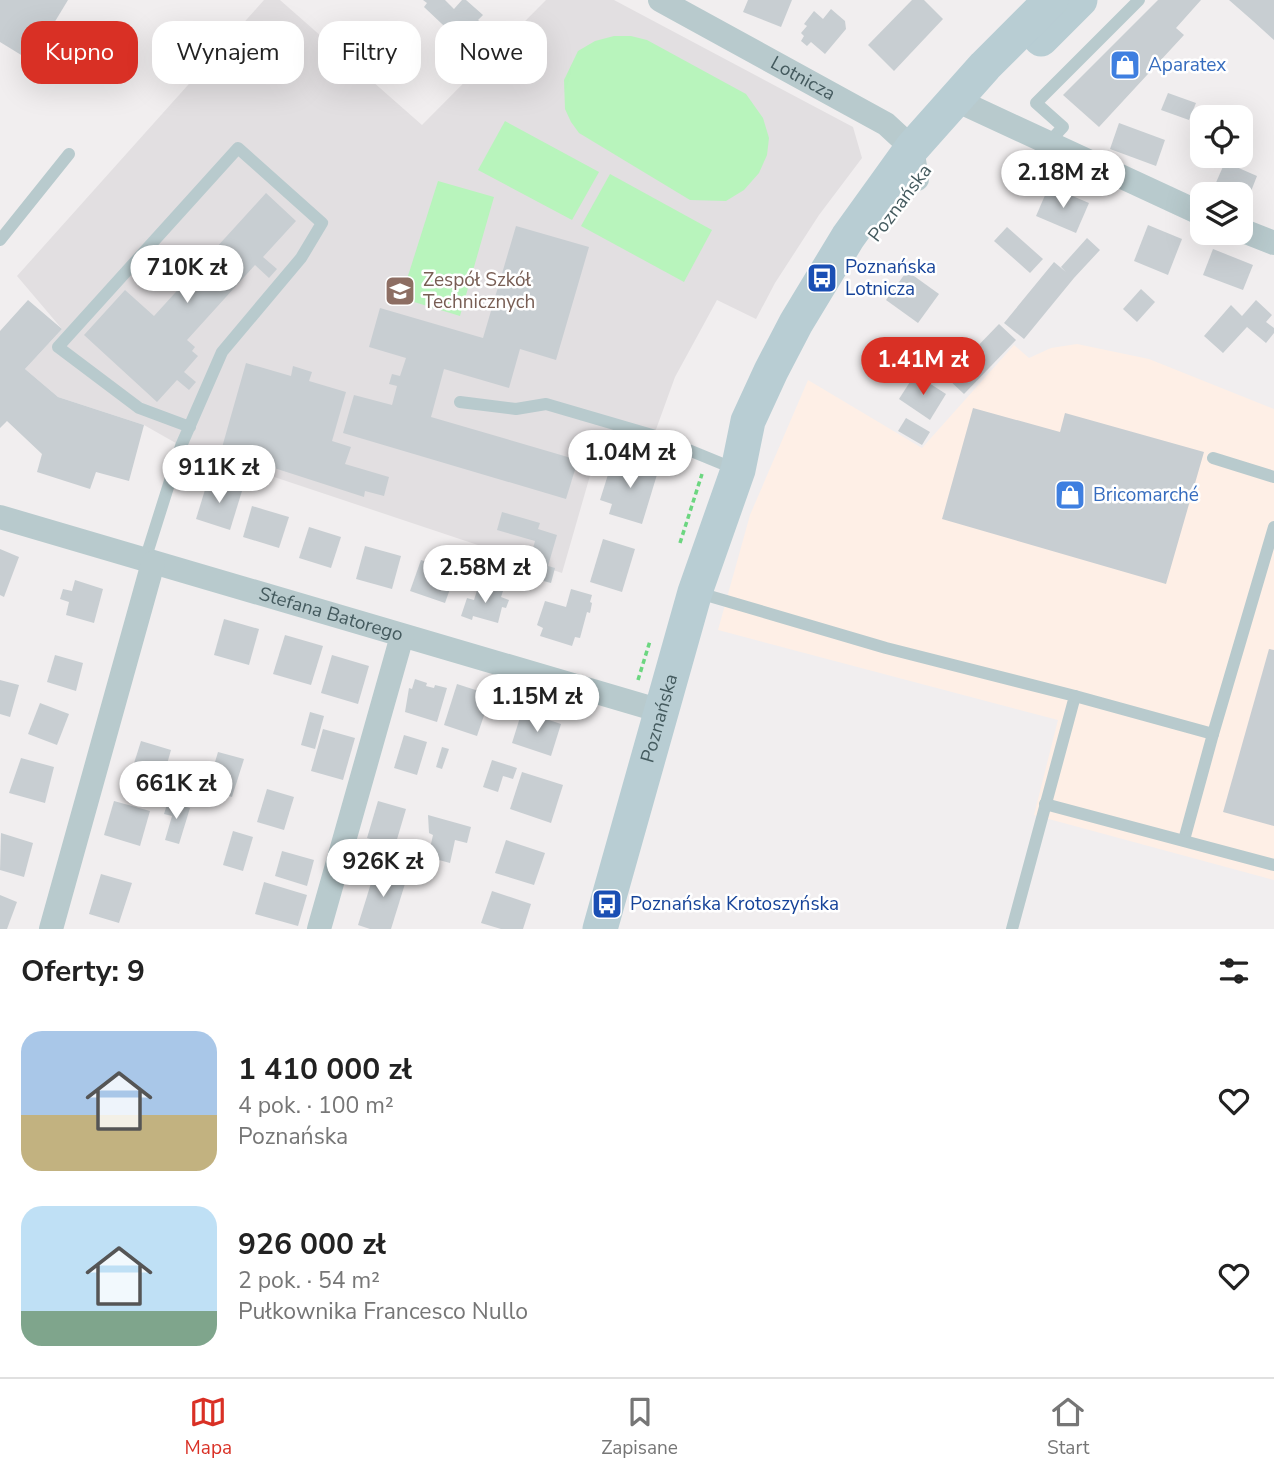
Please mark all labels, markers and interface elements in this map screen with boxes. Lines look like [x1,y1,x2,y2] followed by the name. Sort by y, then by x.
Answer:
[21,21,138,84] chip: Kupno
[152,21,304,84] chip: Wynajem
[318,21,421,84] chip: Filtry
[435,21,547,84] chip: Nowe
[1108,48,1142,82] shop icon: Aparatex
[766,50,840,107] street label: Lotnicza
[1148,52,1226,78] place label: Aparatex
[1190,105,1253,245] map controls
[1190,105,1253,168] button: locate
[991,150,1135,210] pin: 2.18M zł
[1017,157,1109,188] text: 2.18M zł
[862,159,938,247] street label: Poznańska
[1190,182,1253,245] button: layers
[122,246,252,305] pin: 710K zł
[146,252,228,283] text: 710K zł
[845,254,936,302] place label: Poznańska Lotnicza
[805,261,839,295] bus stop icon: Poznańska Lotnicza
[423,267,535,315] place label: Zespół Szkół Technicznych
[383,274,417,308] school or university icon: Zespół Szkół Technicznych
[851,338,995,397] pin: 1.41M zł
[877,344,969,375] text: 1.41M zł
[558,430,702,490] pin: 1.04M zł
[584,437,676,468] text: 1.04M zł
[154,446,284,505] pin: 911K zł
[178,452,260,483] text: 911K zł
[1053,478,1087,512] shop icon: Bricomarché
[1093,482,1199,508] place label: Bricomarché
[413,546,557,605] pin: 2.58M zł
[439,552,531,583] text: 2.58M zł
[256,581,406,648] street label: Stefana Batorego
[635,671,684,766] street label: Poznańska
[465,674,609,734] pin: 1.15M zł
[491,681,583,712] text: 1.15M zł
[111,762,241,821] pin: 661K zł
[135,768,217,799] text: 661K zł
[318,839,448,899] pin: 926K zł
[342,846,424,877] text: 926K zł
[590,887,624,921] bus stop icon: Poznańska Krotoszyńska
[630,891,839,917] place label: Poznańska Krotoszyńska
[21,951,145,992] text: Oferty: 9
[1215,952,1253,990] icon: filters
[238,1049,412,1090] text: 1 410 000 zł
[77,1059,161,1143] icon: home
[1215,1082,1253,1120] icon: heart
[238,1090,394,1121] text: 4 pok. · 100 m²
[238,1121,348,1152] text: Poznańska
[238,1224,386,1265] text: 926 000 zł
[77,1234,161,1318] icon: home
[1215,1257,1253,1295] icon: heart
[238,1265,380,1296] text: 2 pok. · 54 m²
[238,1296,528,1327] text: Pułkownika Francesco Nullo
[185,1393,232,1461] tab: Mapa
[601,1393,678,1461] tab: Zapisane
[1047,1393,1089,1461] tab: Start

